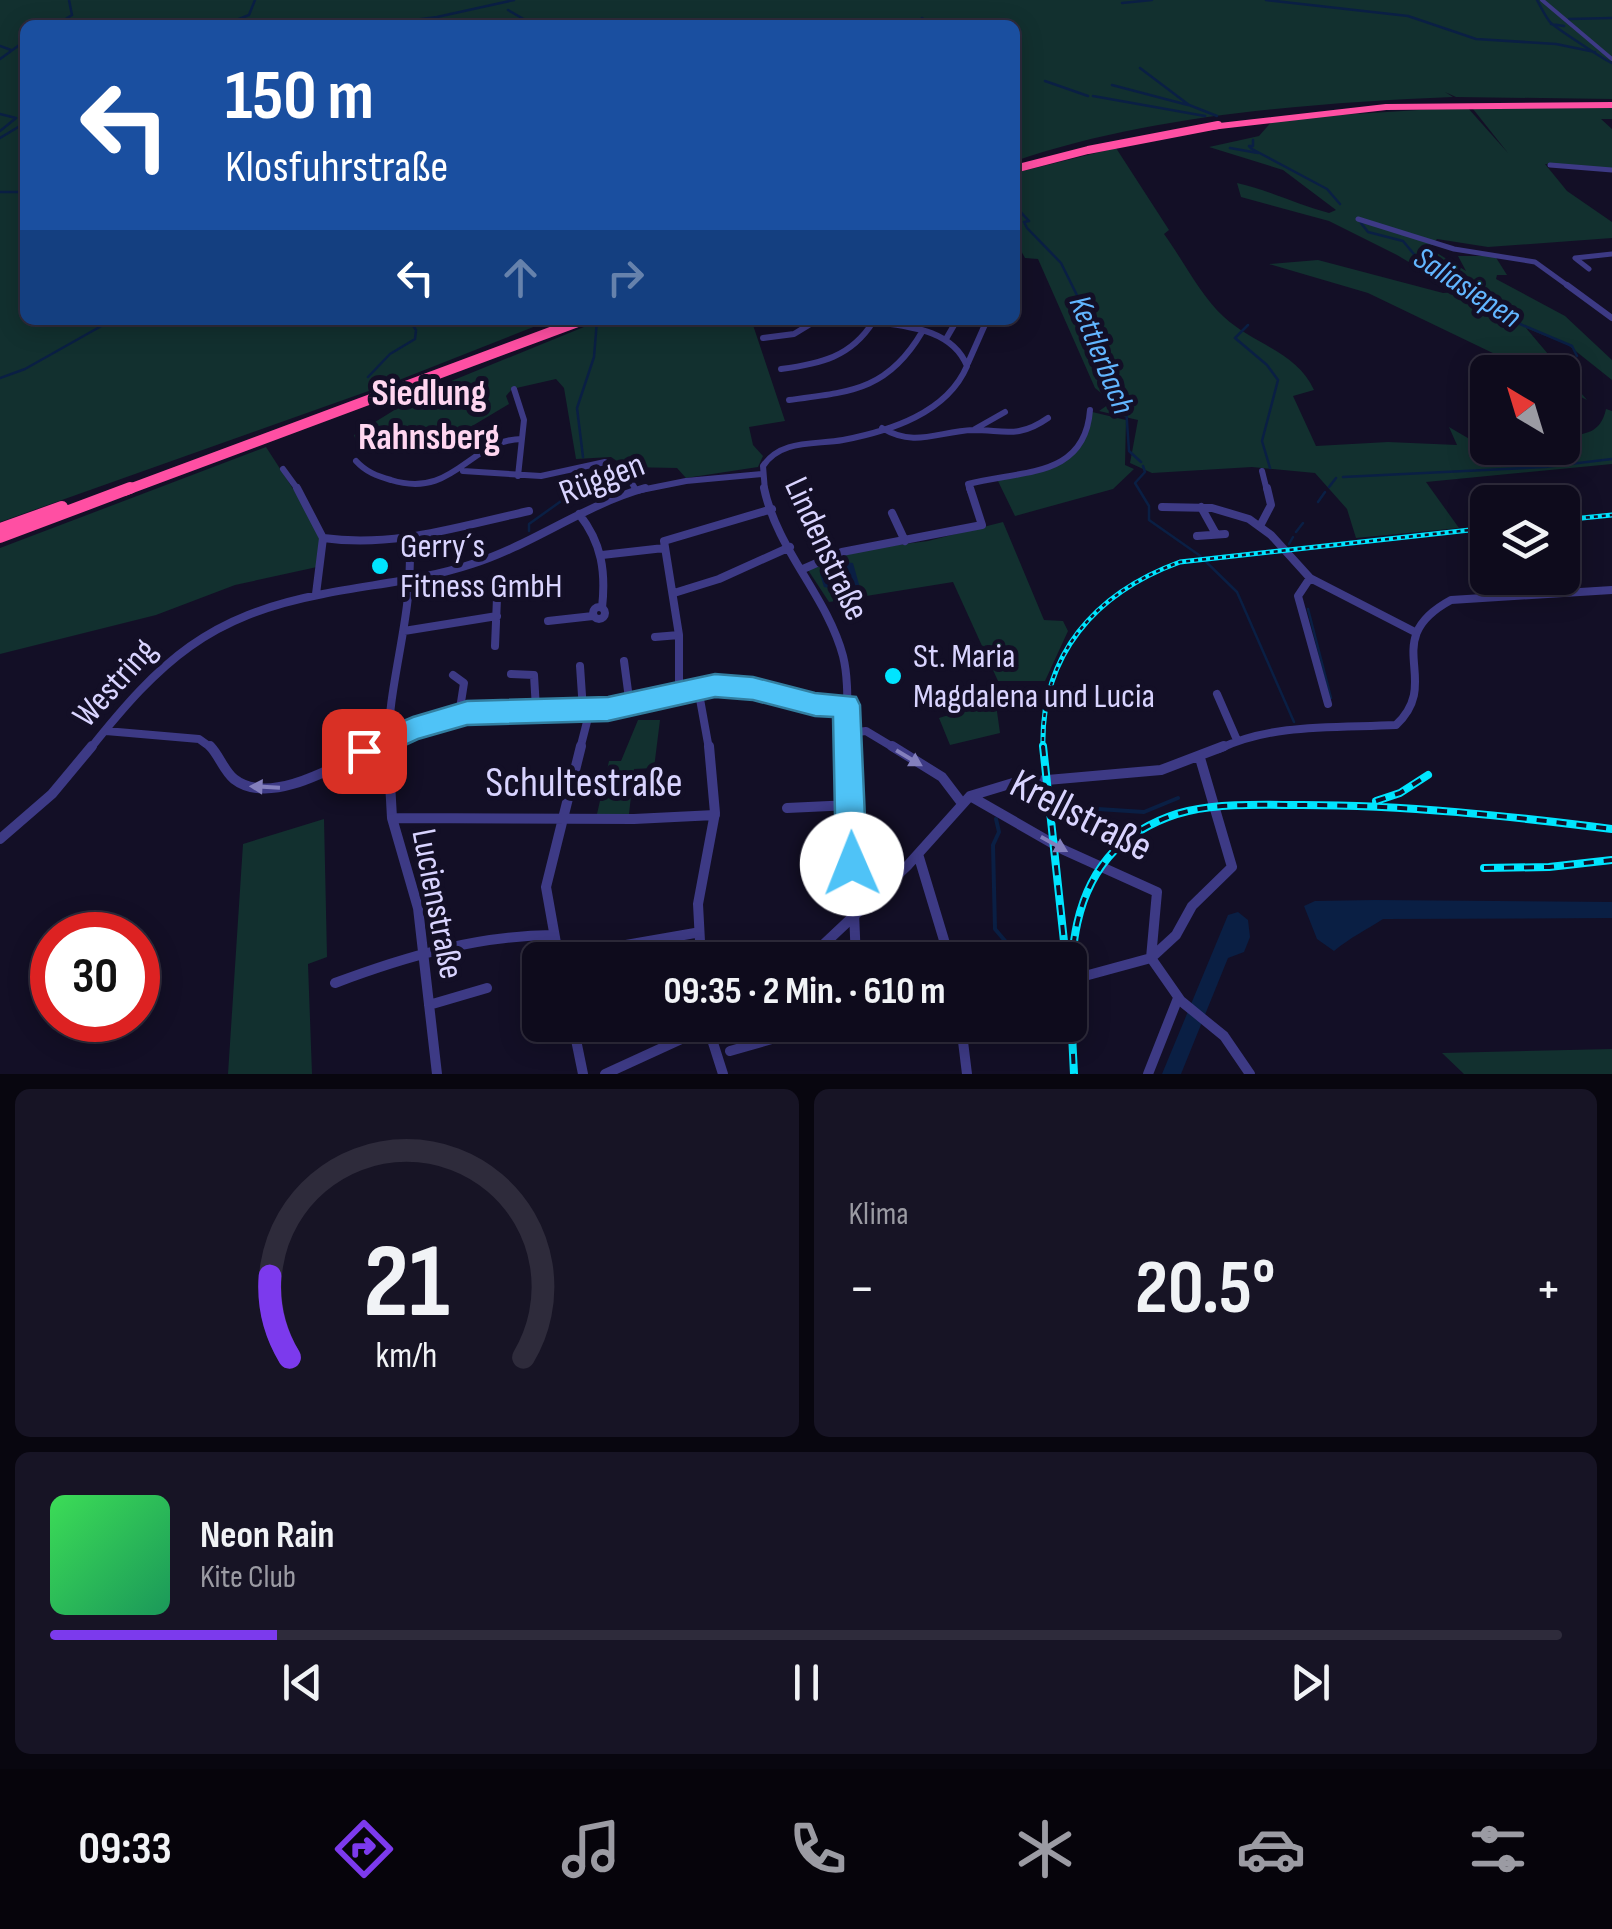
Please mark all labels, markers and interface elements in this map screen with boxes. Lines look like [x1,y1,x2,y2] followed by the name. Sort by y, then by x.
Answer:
[225,55,374,139] text: 150 m
[60,60,190,190] icon: left
[225,140,448,195] text: Klosfuhrstraße
[1406,239,1528,337] water label: Saliasiepen
[388,250,443,305] icon: left
[493,250,548,305] icon: ahead
[598,250,653,305] icon: right
[1060,290,1142,420] water label: Kettlerbach
[1470,355,1580,465] north arrow
[1470,355,1580,595] map controls
[358,371,500,460] district label: Siedlung Rahnsberg
[553,443,651,515] street label: Rüggen
[774,471,878,627] street label: Lindenstraße
[1470,485,1580,595] button: layers
[400,525,563,608] place label: Gerry´s Fitness GmbH
[369,555,391,577] marker: Gerry´s Fitness GmbH
[64,630,166,736] street label: Westring
[913,635,1155,718] place label: St. Maria Magdalena und Lucia
[882,665,904,687] marker: St. Maria Magdalena und Lucia
[322,709,407,794] pin
[337,724,392,779] icon: arrive
[895,749,923,766] one-way arrow
[485,758,683,809] street label: Schultestraße
[1001,759,1161,873] street label: Krellstraße
[249,779,280,795] one-way arrow
[800,812,904,916] position arrow
[401,825,473,983] street label: Lucienstraße
[1040,836,1069,853] one-way arrow
[30,912,160,1042] speed limit sign: 30
[663,969,946,1014] text: 09:35 · 2 Min. · 610 m
[849,1195,909,1234] text: Klima
[364,1221,450,1346] text: 21
[1135,1244,1275,1335] text: 20.5°
[849,1256,875,1323] text: −
[1535,1256,1562,1323] text: +
[376,1335,438,1378] text: km/h
[200,1513,334,1558] text: Neon Rain
[200,1558,296,1597] text: Kite Club
[275,1655,330,1710] icon: previous
[779,1655,834,1710] icon: pause
[1283,1655,1338,1710] icon: next
[329,1814,399,1884] icon: directions
[556,1814,626,1884] icon: music
[783,1814,853,1884] icon: phone
[1010,1814,1080,1884] icon: climate
[1236,1814,1306,1884] icon: car
[1463,1814,1533,1884] icon: filters
[78,1822,172,1877] text: 09:33

